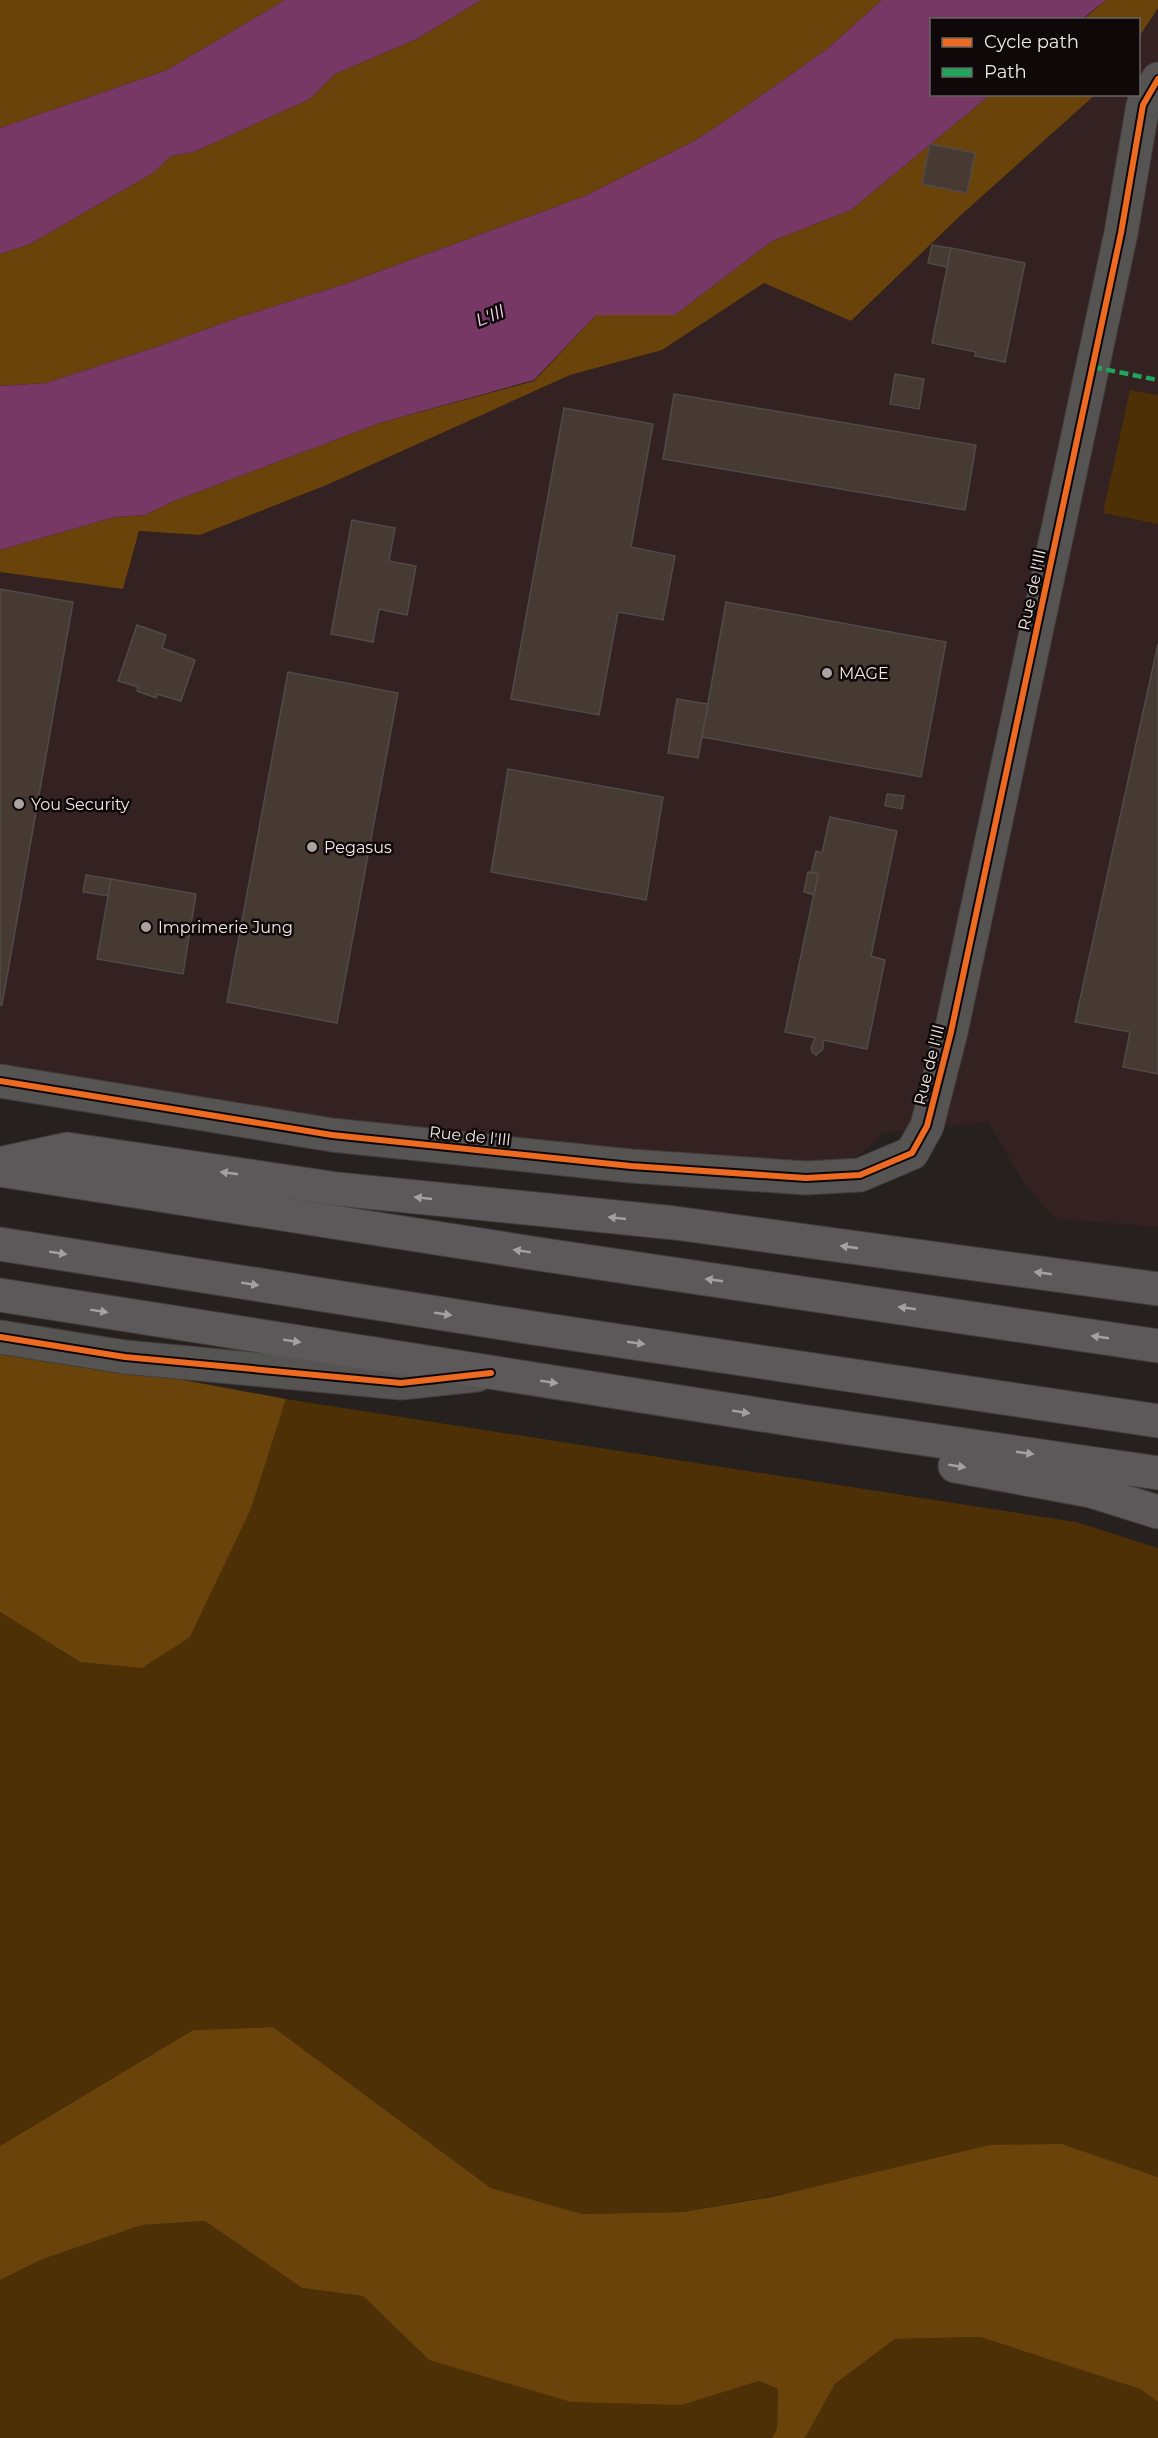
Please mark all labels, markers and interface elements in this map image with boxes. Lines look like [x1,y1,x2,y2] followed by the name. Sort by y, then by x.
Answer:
[930,18,1140,96] legend
[984,31,1079,53] text: Cycle path
[984,61,1027,83] text: Path
[472,300,508,332] water label: L'Ill
[1014,548,1050,632] street label: Rue de l'Ill
[839,664,889,683] place label: MAGE
[820,666,834,680] marker: MAGE
[31,795,130,814] place label: You Security
[12,797,26,811] marker: You Security
[324,838,392,857] place label: Pegasus
[305,840,319,854] marker: Pegasus
[158,918,293,937] place label: Imprimerie Jung
[139,920,153,934] marker: Imprimerie Jung
[910,1023,948,1107] street label: Rue de l'Ill
[428,1122,512,1150] street label: Rue de l'Ill
[220,1169,239,1178] one-way arrow
[413,1193,432,1203] one-way arrow
[607,1213,626,1222] one-way arrow
[840,1242,859,1251] one-way arrow
[512,1246,531,1255] one-way arrow
[48,1249,67,1258] one-way arrow
[1033,1268,1052,1277] one-way arrow
[705,1275,724,1284] one-way arrow
[241,1279,260,1288] one-way arrow
[898,1304,917,1313] one-way arrow
[90,1306,109,1315] one-way arrow
[434,1309,453,1318] one-way arrow
[1091,1333,1110,1342] one-way arrow
[282,1337,301,1346] one-way arrow
[626,1339,645,1348] one-way arrow
[539,1378,558,1387] one-way arrow
[732,1407,751,1416] one-way arrow
[1015,1449,1034,1458] one-way arrow
[948,1462,967,1471] one-way arrow

